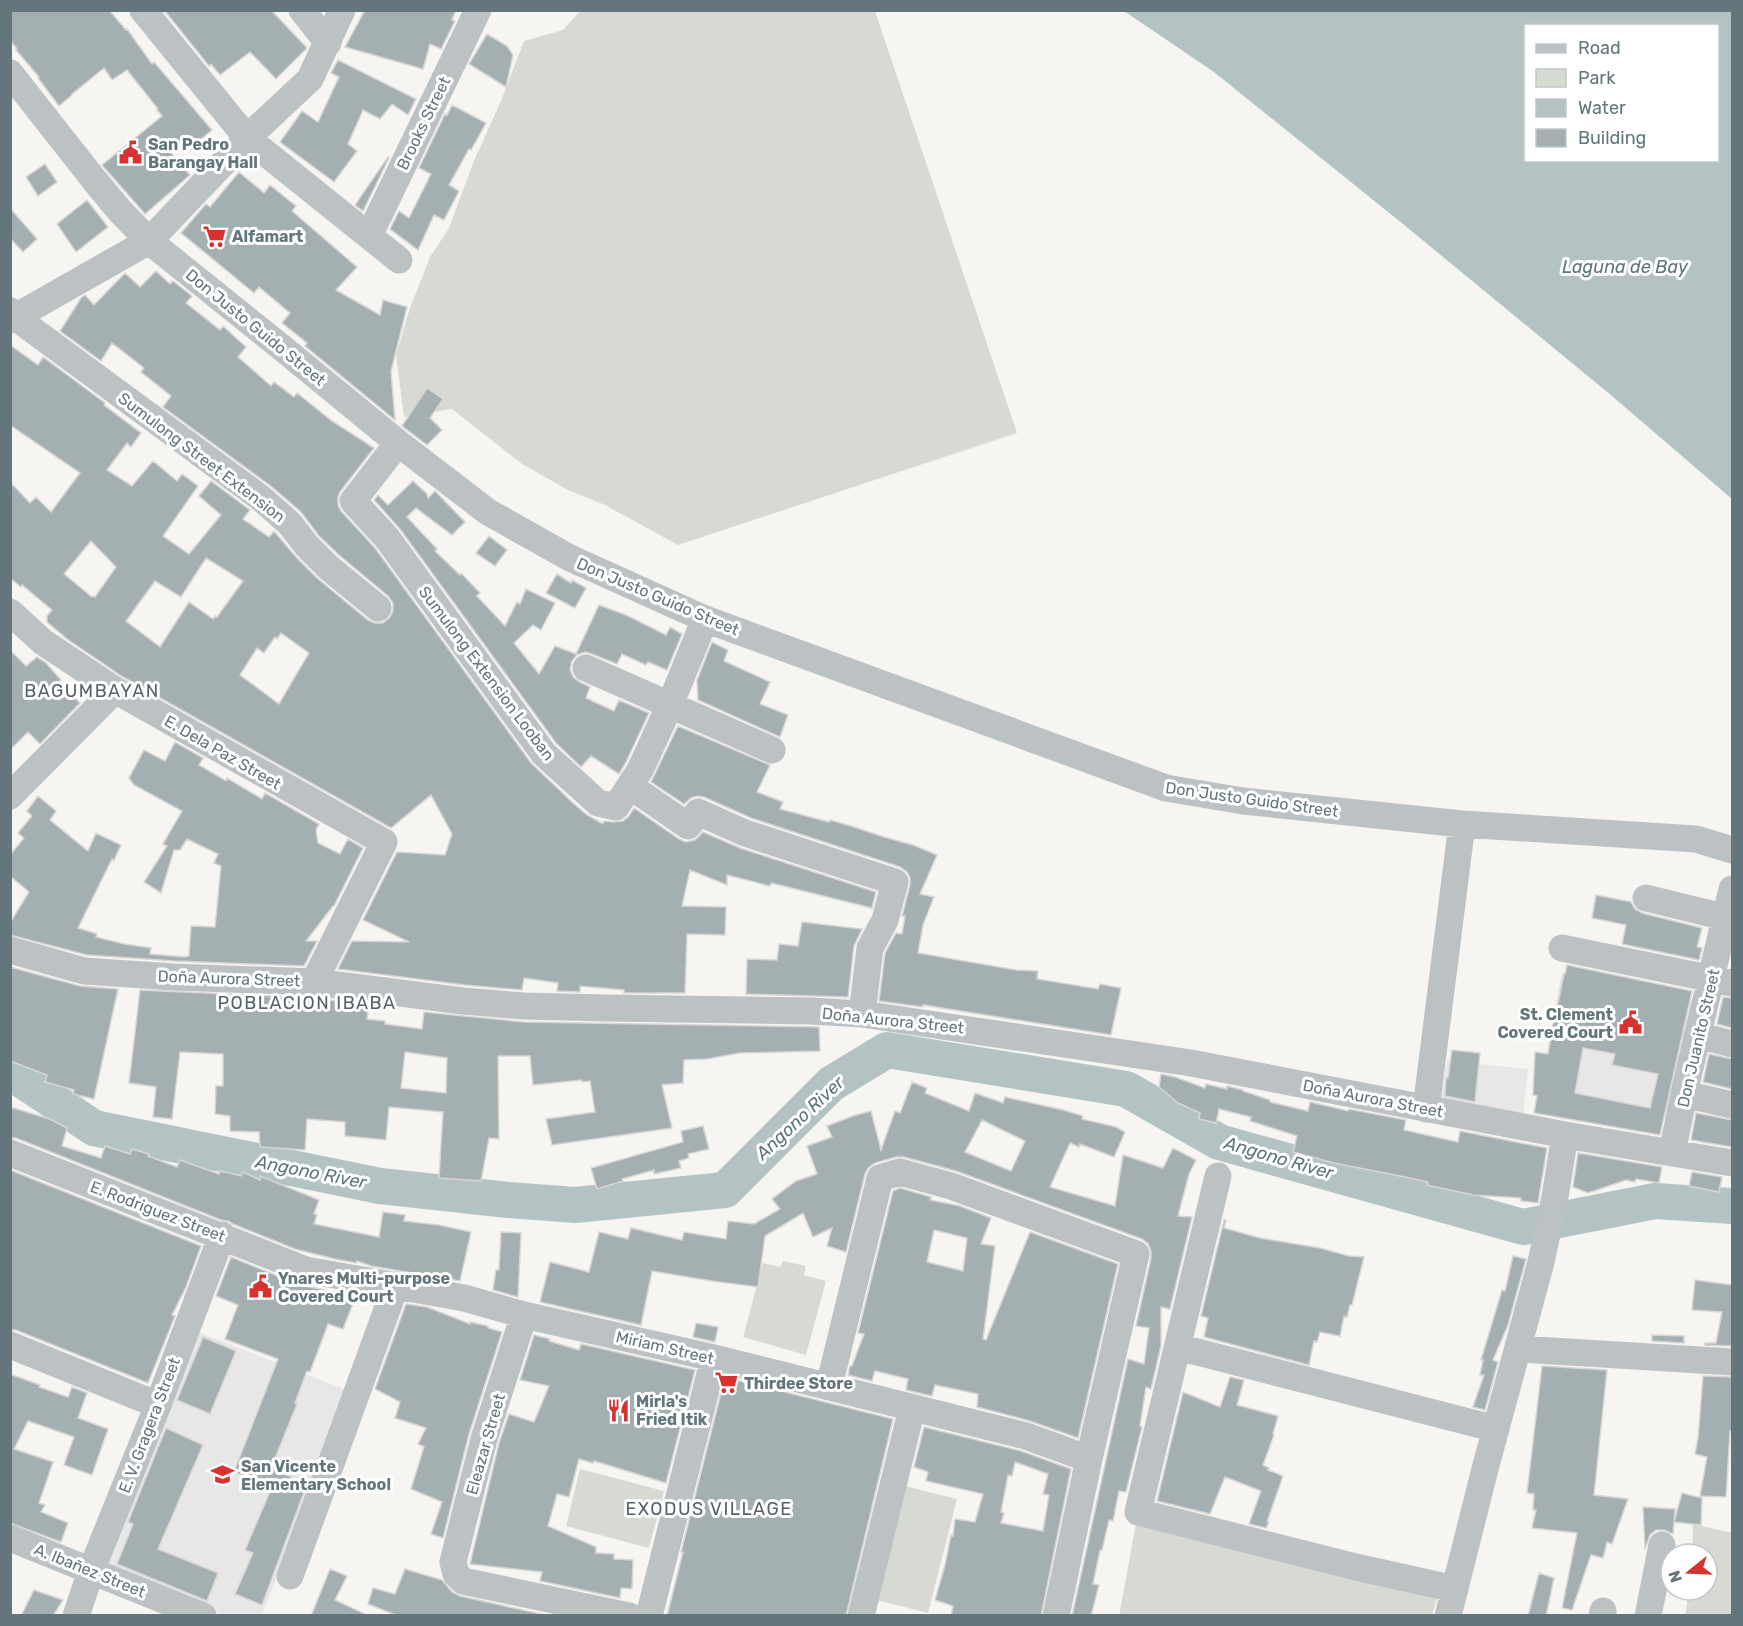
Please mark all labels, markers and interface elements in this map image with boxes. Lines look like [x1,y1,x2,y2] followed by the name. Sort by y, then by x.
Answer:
[1524,24,1719,162] legend
[1578,37,1621,59] text: Road
[1578,67,1616,89] text: Park
[393,73,454,173] street label: Brooks Street
[1578,97,1626,119] text: Water
[1578,127,1646,149] text: Building
[148,135,258,172] place label: San Pedro Barangay Hall
[117,140,143,166] public building icon: San Pedro Barangay Hall
[201,223,227,249] supermarket icon: Alfamart
[232,227,304,246] place label: Alfamart
[1562,256,1689,278] water label: Laguna de Bay
[182,265,329,390] street label: Don Justo Guido Street
[115,388,289,526] street label: Sumulong Street Extension
[574,554,742,639] street label: Don Justo Guido Street
[415,583,558,764] street label: Sumulong Extension Looban
[24,680,160,702] district label: BAGUMBAYAN
[161,711,284,794] street label: E. Dela Paz Street
[1164,778,1340,821] street label: Don Justo Guido Street
[157,967,301,990] street label: Doña Aurora Street
[1673,967,1724,1109] street label: Don Juanito Street
[217,992,397,1014] district label: POBLACION IBABA
[821,1004,965,1037] street label: Doña Aurora Street
[1497,1005,1614,1042] place label: St. Clement Covered Court
[1618,1010,1644,1036] public building icon: St. Clement Covered Court
[751,1071,849,1165] water label: Angono River
[1301,1076,1445,1121] street label: Doña Aurora Street
[1221,1132,1337,1184] water label: Angono River
[253,1150,369,1194] water label: Angono River
[88,1177,228,1246] street label: E. Rodriguez Street
[278,1269,450,1306] place label: Ynares Multi-purpose Covered Court
[247,1274,273,1300] public building icon: Ynares Multi-purpose Covered Court
[614,1327,716,1368] street label: Miriam Street
[115,1355,184,1496] street label: E. V. Gragera Street
[713,1370,739,1396] supermarket icon: Thirdee Store
[744,1374,853,1393] place label: Thirdee Store
[462,1391,509,1497] street label: Eleazar Street
[636,1392,708,1429] place label: Mirla's Fried Itik
[605,1397,631,1423] restaurant icon: Mirla's Fried Itik
[241,1457,391,1494] place label: San Vicente Elementary School
[210,1462,236,1488] school or university icon: San Vicente Elementary School
[625,1498,793,1520] district label: EXODUS VILLAGE
[31,1539,148,1601] street label: A. Ibañez Street
[1659,1542,1719,1602] north arrow
[1664,1568,1686,1585] text: N

